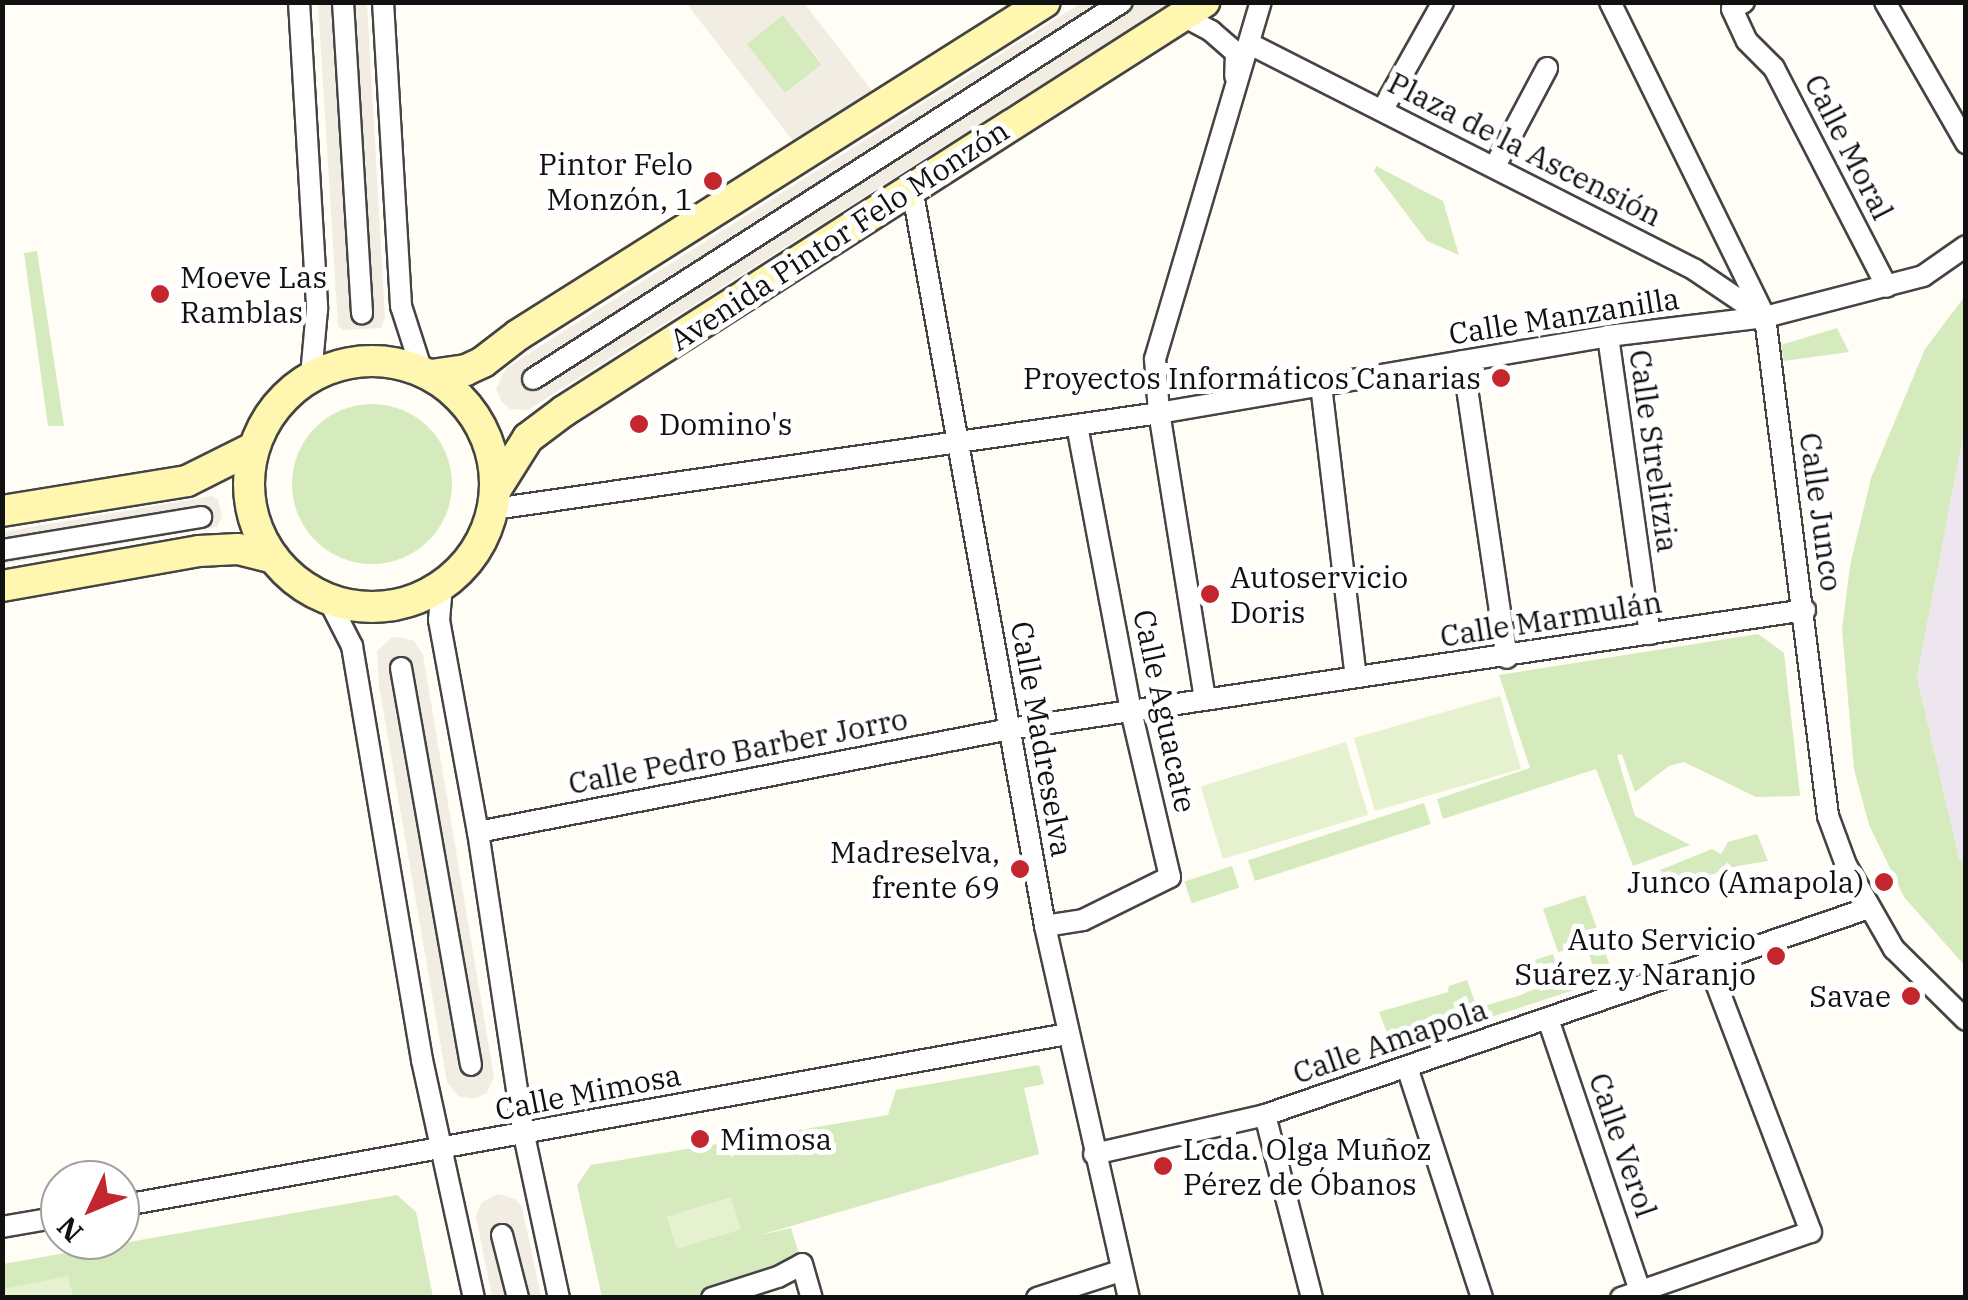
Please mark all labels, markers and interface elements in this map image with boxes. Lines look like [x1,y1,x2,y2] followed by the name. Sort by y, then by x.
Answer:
[1382,64,1668,234] street label: Plaza de la Ascensión
[1797,68,1901,226] street label: Calle Moral
[663,112,1015,358] street label: Avenida Pintor Felo Monzón
[538,146,693,216] place label: Pintor Felo Monzón, 1
[702,170,724,192] marker: Pintor Felo Monzón, 1
[180,259,327,330] place label: Moeve Las Ramblas
[1446,280,1682,352] street label: Calle Manzanilla
[149,283,171,305] marker: Moeve Las Ramblas
[1622,347,1686,555] street label: Calle Strelitzia
[1023,360,1481,396] place label: Proyectos Informáticos Canarias
[1490,367,1512,389] marker: Proyectos Informáticos Canarias
[659,406,792,442] place label: Domino's
[628,413,650,435] marker: Domino's
[1792,430,1850,594] street label: Calle Junco
[1230,559,1408,630] place label: Autoservicio Doris
[1199,583,1221,605] marker: Autoservicio Doris
[1437,584,1665,654] street label: Calle Marmulán
[1126,606,1204,816] street label: Calle Aguacate
[1004,618,1080,860] street label: Calle Madreselva
[565,700,911,802] street label: Calle Pedro Barber Jorro
[830,834,1000,904] place label: Madreselva, frente 69
[1009,858,1031,880] marker: Madreselva, frente 69
[1627,864,1864,900] place label: Junco (Amapola)
[1873,871,1895,893] marker: Junco (Amapola)
[1515,921,1756,992] place label: Auto Servicio Suárez y Naranjo
[1765,945,1787,967] marker: Auto Servicio Suárez y Naranjo
[1809,978,1891,1014] place label: Savae
[1900,985,1922,1007] marker: Savae
[1288,991,1492,1091] street label: Calle Amapola
[492,1056,684,1128] street label: Calle Mimosa
[1582,1068,1664,1222] street label: Calle Verol
[720,1121,832,1157] place label: Mimosa
[689,1128,711,1150] marker: Mimosa
[1183,1131,1432,1202] place label: Lcda. Olga Muñoz Pérez de Óbanos
[1152,1155,1174,1177] marker: Lcda. Olga Muñoz Pérez de Óbanos
[40,1160,140,1260] north arrow
[48,1209,91,1251] text: N

